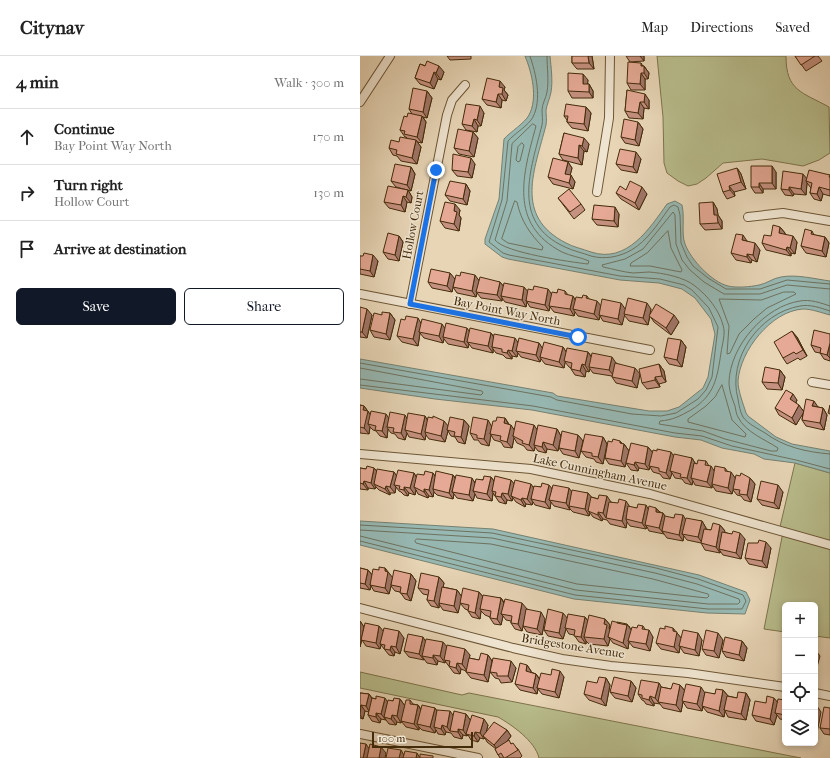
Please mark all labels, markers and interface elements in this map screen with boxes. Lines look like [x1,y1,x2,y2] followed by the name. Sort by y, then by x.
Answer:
[20,17,84,39] text: Citynav
[641,19,668,36] text: Map
[690,19,753,36] text: Directions
[775,19,810,36] text: Saved
[16,72,59,92] text: 4 min
[274,75,344,90] text: Walk · 300 m
[54,120,114,138] text: Continue
[16,126,38,148] icon: ahead
[312,129,344,144] text: 170 m
[54,138,172,153] text: Bay Point Way North
[427,161,445,179] route end
[54,176,123,194] text: Turn right
[16,182,38,204] icon: right
[313,185,344,200] text: 130 m
[399,189,427,260] street label: Hollow Court
[54,194,129,209] text: Hollow Court
[16,238,38,260] icon: arrive
[54,240,186,258] text: Arrive at destination
[16,288,176,325] button: Save
[184,288,344,325] button: Share
[452,294,562,328] street label: Bay Point Way North
[569,328,587,346] route start
[532,451,668,493] street label: Lake Cunningham Avenue
[782,602,818,746] map controls
[782,602,818,638] button: +
[520,631,626,661] street label: Bridgestone Avenue
[782,638,818,674] button: −
[782,674,818,710] button: locate
[782,710,818,746] button: layers
[372,730,473,749] scale bar
[378,732,406,745] text: 100 m

